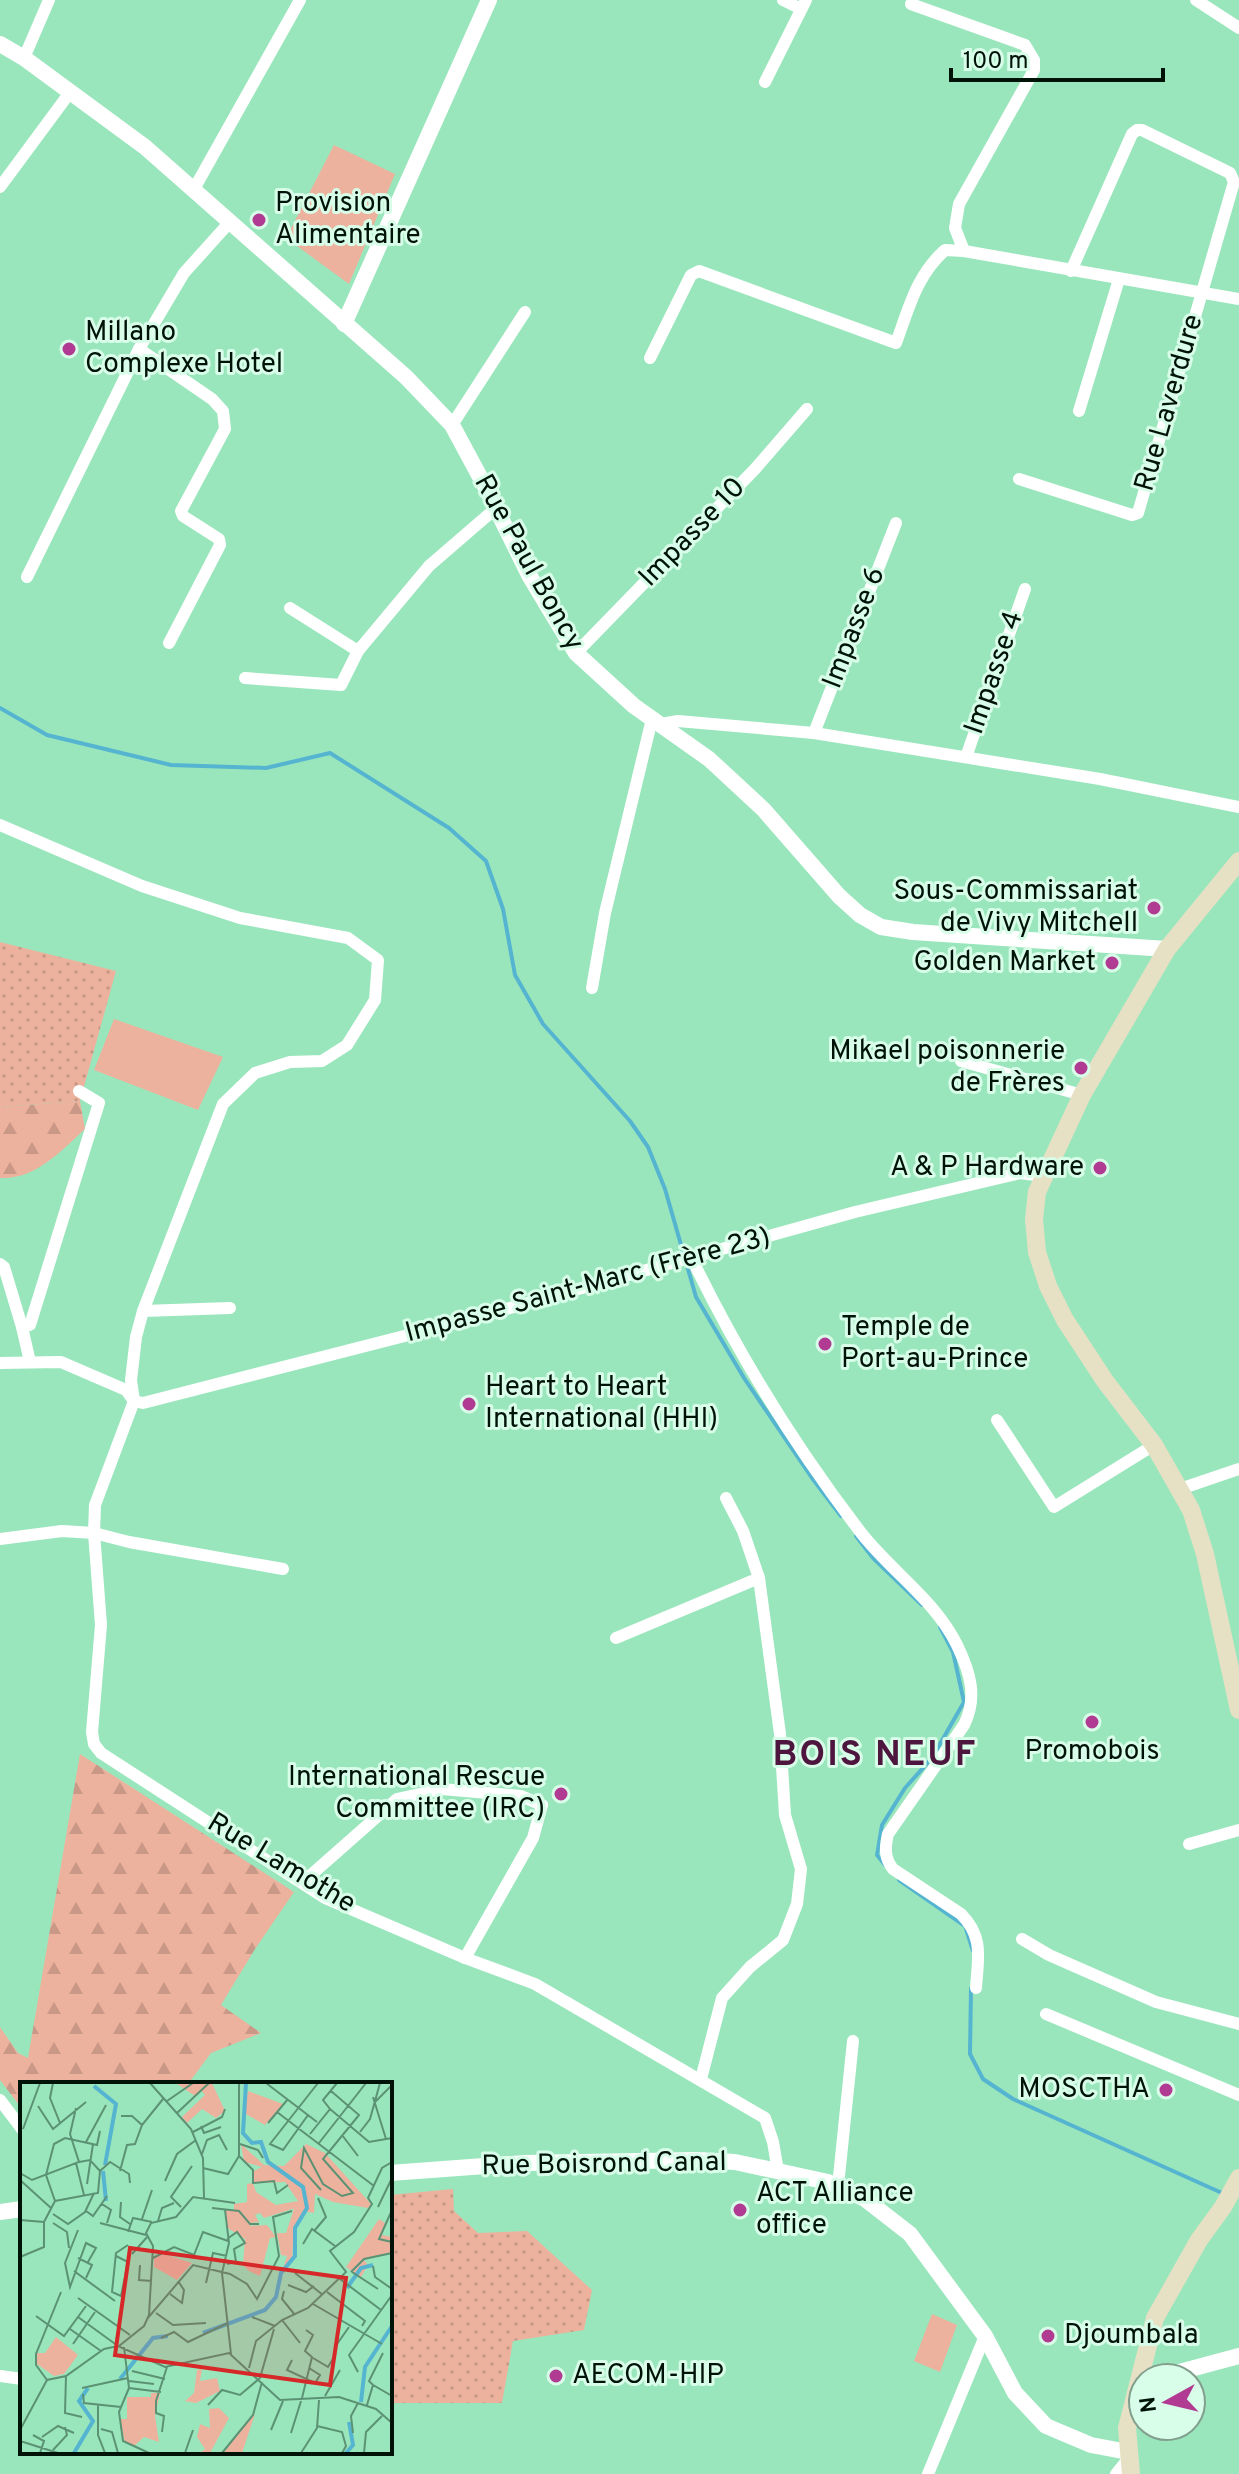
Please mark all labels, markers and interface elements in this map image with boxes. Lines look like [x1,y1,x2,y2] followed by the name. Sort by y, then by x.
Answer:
[951,32,1163,82] scale bar
[963,47,1029,77] text: 100 m
[275,186,421,254] place label: Provision Alimentaire
[250,211,268,229] marker: Provision Alimentaire
[1128,310,1212,496] street label: Rue Laverdure
[85,315,283,383] place label: Millano Complexe Hotel
[60,340,78,358] marker: Millano Complexe Hotel
[465,468,591,658] street label: Rue Paul Boncy
[632,471,754,595] street label: Impasse 10
[815,562,895,694] street label: Impasse 6
[957,607,1033,739] street label: Impasse 4
[894,874,1138,942] place label: Sous-Commissariat de Vivy Mitchell
[1145,899,1163,917] marker: Sous-Commissariat de Vivy Mitchell
[913,945,1096,981] place label: Golden Market
[1103,954,1121,972] marker: Golden Market
[829,1034,1065,1102] place label: Mikael poisonnerie de Frères
[1072,1059,1090,1077] marker: Mikael poisonnerie de Frères
[890,1150,1084,1186] place label: A & P Hardware
[1091,1159,1109,1177] marker: A & P Hardware
[401,1220,775,1352] street label: Impasse Saint-Marc (Frère 23)
[841,1310,1028,1378] place label: Temple de Port-au-Prince
[816,1335,834,1353] marker: Temple de Port-au-Prince
[485,1370,718,1438] place label: Heart to Heart International (HHI)
[460,1395,478,1413] marker: Heart to Heart International (HHI)
[1083,1713,1101,1731] marker: Promobois
[773,1733,977,1779] district label: BOIS NEUF
[1024,1734,1160,1770] place label: Promobois
[288,1760,545,1828] place label: International Rescue Committee (IRC)
[552,1785,570,1803] marker: International Rescue Committee (IRC)
[200,1806,362,1922] street label: Rue Lamothe
[1018,2072,1150,2108] place label: MOSCTHA
[1157,2081,1175,2099] marker: MOSCTHA
[20,2082,392,2454] inset map
[481,2145,727,2185] street label: Rue Boisrond Canal
[756,2176,914,2244] place label: ACT Alliance office
[731,2201,749,2219] marker: ACT Alliance office
[1064,2318,1198,2354] place label: Djoumbala
[1039,2327,1057,2345] marker: Djoumbala
[572,2358,724,2394] place label: AECOM-HIP
[1127,2362,1207,2442] north arrow
[547,2367,565,2385] marker: AECOM-HIP
[1135,2395,1164,2414] text: N

